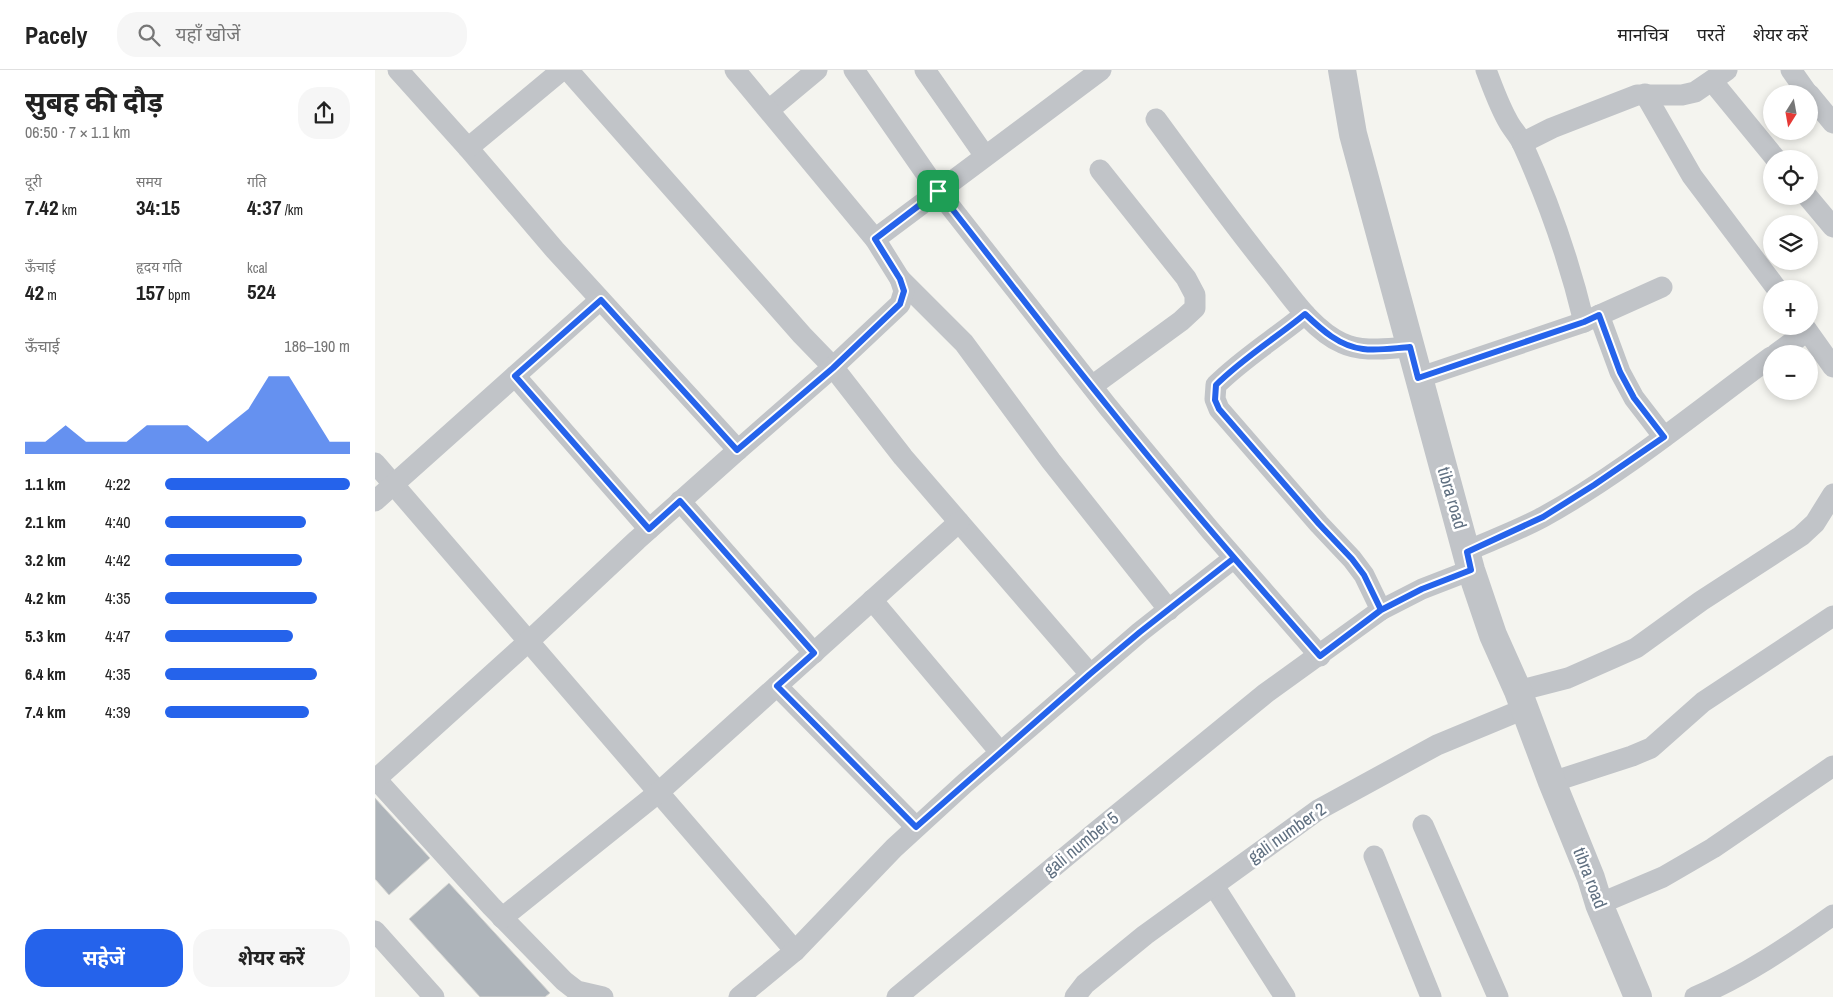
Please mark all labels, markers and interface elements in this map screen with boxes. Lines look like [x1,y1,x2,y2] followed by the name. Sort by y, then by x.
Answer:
[117,12,467,57] search box
[25,19,87,51] text: Pacely
[135,21,163,49] icon: search
[175,21,240,47] text: यहाँ खोजें
[1617,22,1669,47] text: मानचित्र
[1697,22,1725,47] text: परतें
[1753,22,1808,47] text: शेयर करें
[25,83,163,121] text: सुबह की दौड़
[1763,85,1817,140] north arrow
[1763,85,1818,400] map controls
[298,87,350,139] button: share
[25,121,130,143] text: 06:50 · 7 × 1.1 km
[1763,150,1818,205] button: locate
[917,170,959,212] pin
[25,173,42,191] text: दूरी
[136,173,162,191] text: समय
[247,173,267,191] text: गति
[924,177,952,205] icon: arrive
[25,193,59,222] text: 7.42
[136,193,180,222] text: 34:15
[247,193,281,222] text: 4:37
[59,201,77,219] text: km
[281,201,303,219] text: /km
[1763,215,1818,270] button: layers
[25,258,55,276] text: ऊँचाई
[136,258,182,276] text: हृदय गति
[247,259,267,277] text: kcal
[247,277,276,306] text: 524
[25,278,44,307] text: 42
[136,278,165,307] text: 157
[1763,280,1818,335] button: +
[44,286,57,304] text: m
[165,286,190,304] text: bpm
[25,335,60,357] text: ऊँचाई
[284,335,350,357] text: 186–190 m
[1763,345,1818,400] button: −
[1432,464,1473,532] street label: tibra road
[25,473,66,495] text: 1.1 km
[105,473,131,495] text: 4:22
[25,511,66,533] text: 2.1 km
[105,511,131,533] text: 4:40
[25,549,66,571] text: 3.2 km
[105,549,131,571] text: 4:42
[25,587,66,609] text: 4.2 km
[105,587,131,609] text: 4:35
[25,625,66,647] text: 5.3 km
[105,625,131,647] text: 4:47
[25,663,66,685] text: 6.4 km
[105,663,131,685] text: 4:35
[25,701,66,723] text: 7.4 km
[105,701,131,723] text: 4:39
[1243,796,1331,869] street label: gali number 2
[1038,805,1124,882] street label: gali number 5
[1567,844,1613,912] street label: tibra road
[25,929,183,987] button: सहेजें
[193,929,350,987] button: शेयर करें

